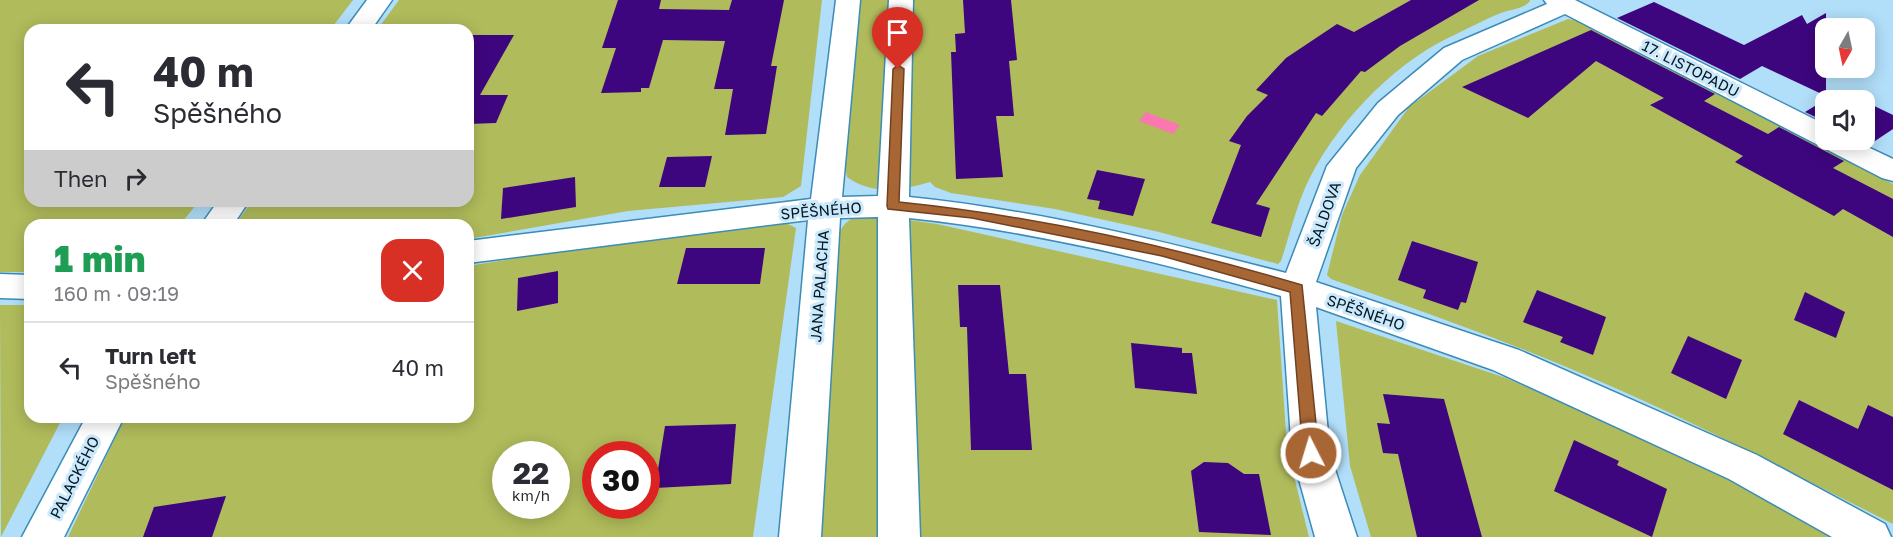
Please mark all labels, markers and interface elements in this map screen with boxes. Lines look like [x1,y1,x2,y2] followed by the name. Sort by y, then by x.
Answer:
[872,7,923,69] pin
[881,16,914,49] icon: arrive
[1815,18,1875,78] north arrow
[1815,18,1875,150] map controls
[1640,36,1742,100] street label: 17. LISTOPADU
[153,46,254,96] text: 40 m
[54,48,132,126] icon: left
[1815,90,1875,150] button: sound
[153,97,282,129] text: Spěšného
[119,162,152,195] icon: right
[54,165,107,192] text: Then
[1304,179,1344,249] street label: ŠALDOVA
[780,197,862,223] street label: SPĚŠNÉHO
[806,229,832,343] street label: JANA PALACHA
[54,237,145,280] text: 1 min
[381,239,444,302] button: close
[54,281,179,305] text: 160 m · 09:19
[1325,290,1407,334] street label: SPĚŠNÉHO
[105,342,196,369] text: Turn left
[54,351,87,384] icon: left
[392,354,444,381] text: 40 m
[105,369,201,393] text: Spěšného
[1279,421,1343,485] position arrow
[46,433,102,521] street label: PALACKÉHO
[582,441,660,519] speed limit sign: 30
[513,455,549,491] text: 22
[512,486,550,504] text: km/h

